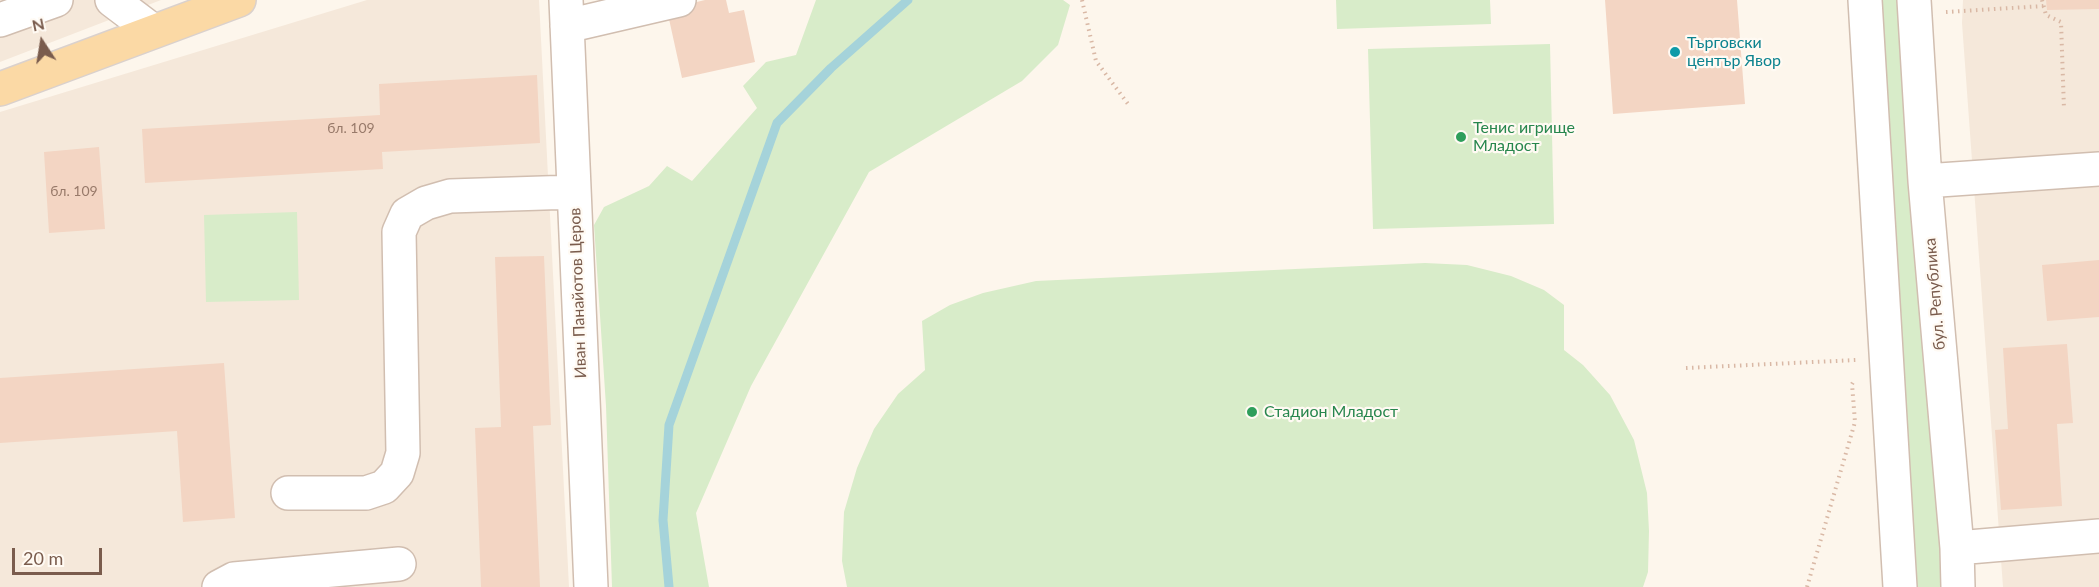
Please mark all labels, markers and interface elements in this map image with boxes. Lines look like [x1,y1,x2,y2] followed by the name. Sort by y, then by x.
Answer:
[12,12,72,72] north arrow
[30,13,46,34] text: N
[1687,33,1781,71] place label: Търговски център Явор
[1668,45,1682,59] marker: Търговски център Явор
[1473,118,1575,156] place label: Тенис игрище Младост
[327,120,375,136] house number: бл. 109
[1454,130,1468,144] marker: Тенис игрище Младост
[50,183,98,199] house number: бл. 109
[565,207,591,379] street label: Иван Панайотов Церов
[1921,237,1949,351] street label: бул. Република
[1264,402,1398,422] place label: Стадион Младост
[1245,405,1259,419] marker: Стадион Младост
[15,536,105,574] scale bar
[23,547,63,569] text: 20 m

